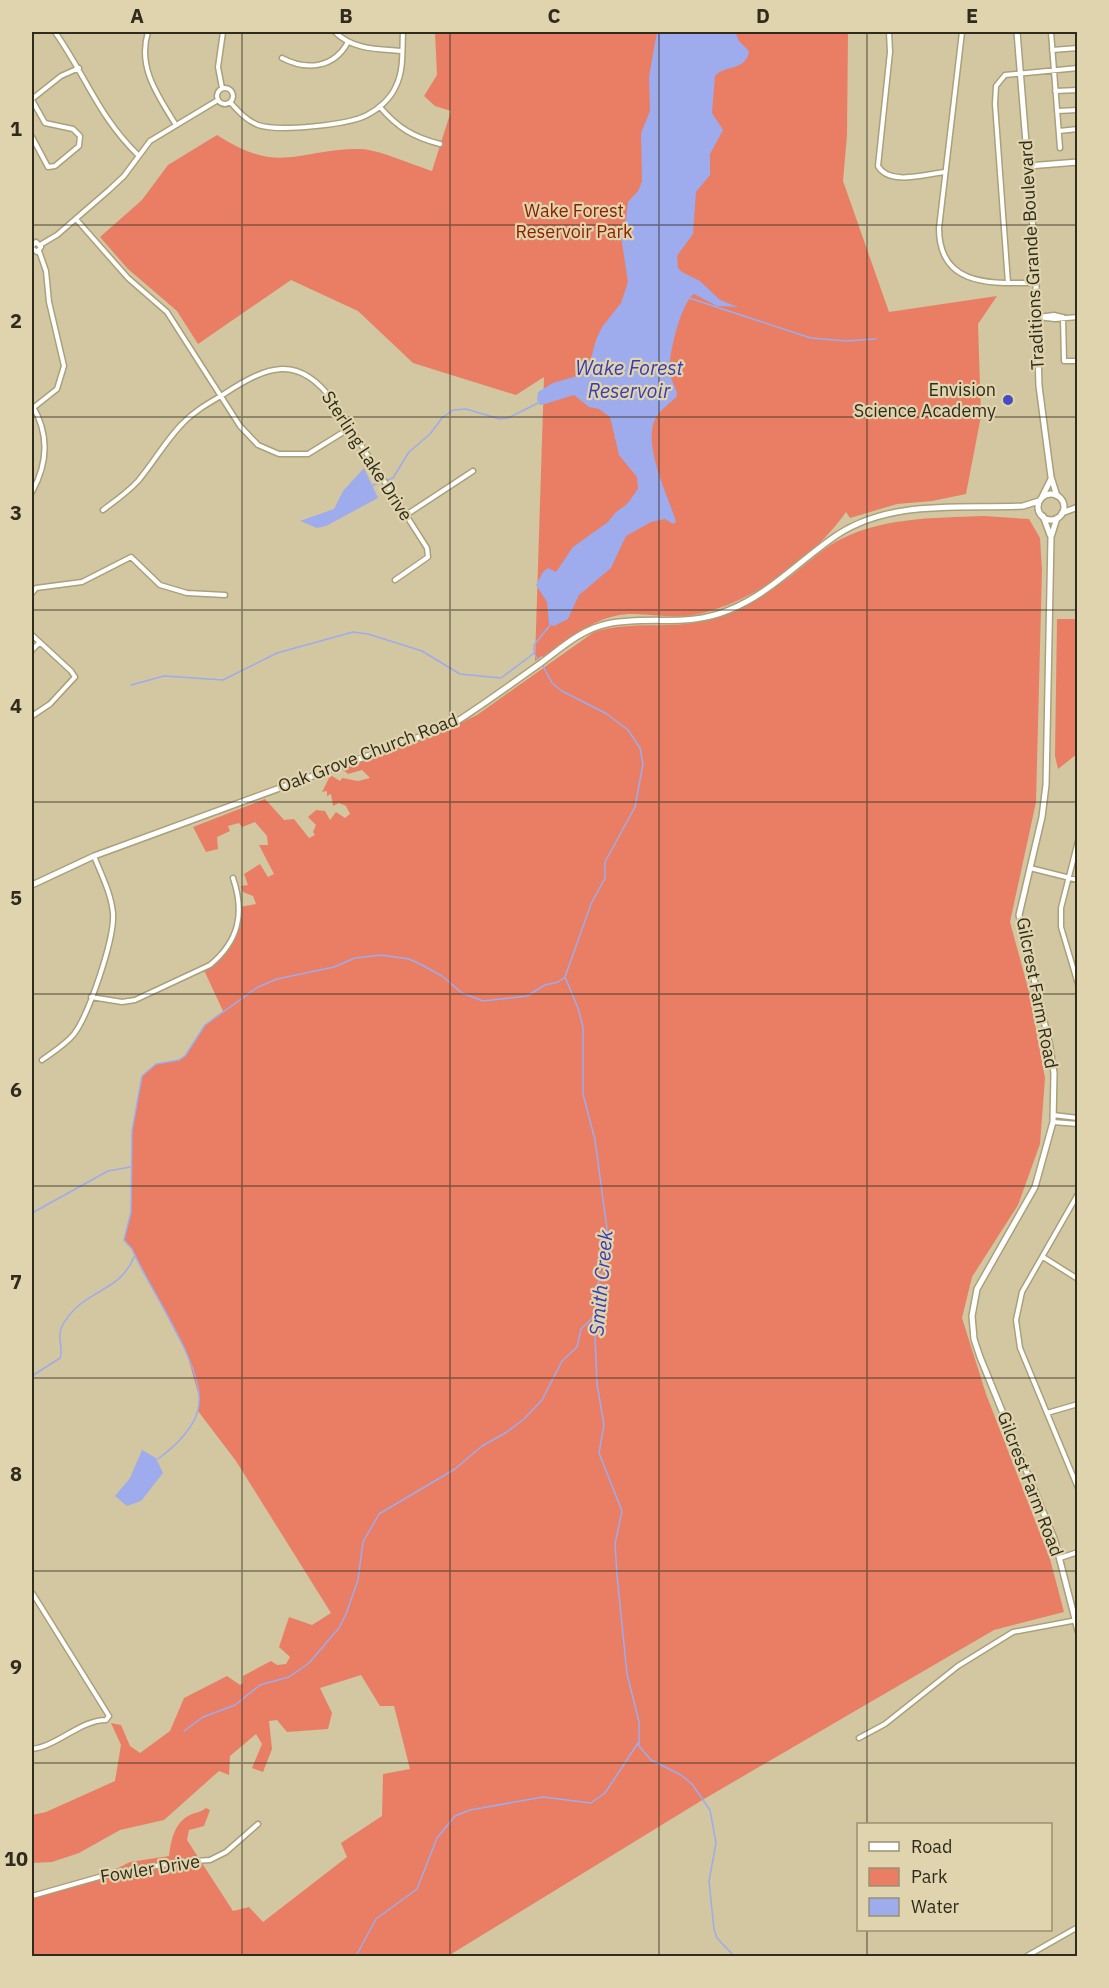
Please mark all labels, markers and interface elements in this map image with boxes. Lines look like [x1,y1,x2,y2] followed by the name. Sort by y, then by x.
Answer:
[130,2,144,29] text: A
[339,2,353,29] text: B
[547,2,561,29] text: C
[756,2,770,29] text: D
[966,2,978,29] text: E
[10,115,22,142] text: 1
[1014,140,1049,371] street label: Traditions Grande Boulevard
[515,199,633,243] park label: Wake Forest Reservoir Park
[10,307,22,334] text: 2
[575,354,683,404] water label: Wake Forest Reservoir
[854,378,996,422] place label: Envision Science Academy
[317,386,418,525] street label: Sterling Lake Drive
[1001,393,1015,407] marker: Envision Science Academy
[10,499,22,526] text: 3
[10,692,22,719] text: 4
[275,708,461,797] street label: Oak Grove Church Road
[10,884,22,911] text: 5
[1012,915,1063,1070] street label: Gilcrest Farm Road
[10,1076,22,1103] text: 6
[582,1228,619,1337] water label: Smith Creek
[10,1268,22,1295] text: 7
[992,1408,1069,1560] street label: Gilcrest Farm Road
[10,1460,22,1487] text: 8
[10,1653,22,1680] text: 9
[857,1823,1052,1931] legend
[911,1835,952,1858] text: Road
[4,1845,28,1872] text: 10
[98,1849,202,1888] street label: Fowler Drive
[911,1865,948,1888] text: Park
[911,1895,960,1918] text: Water

